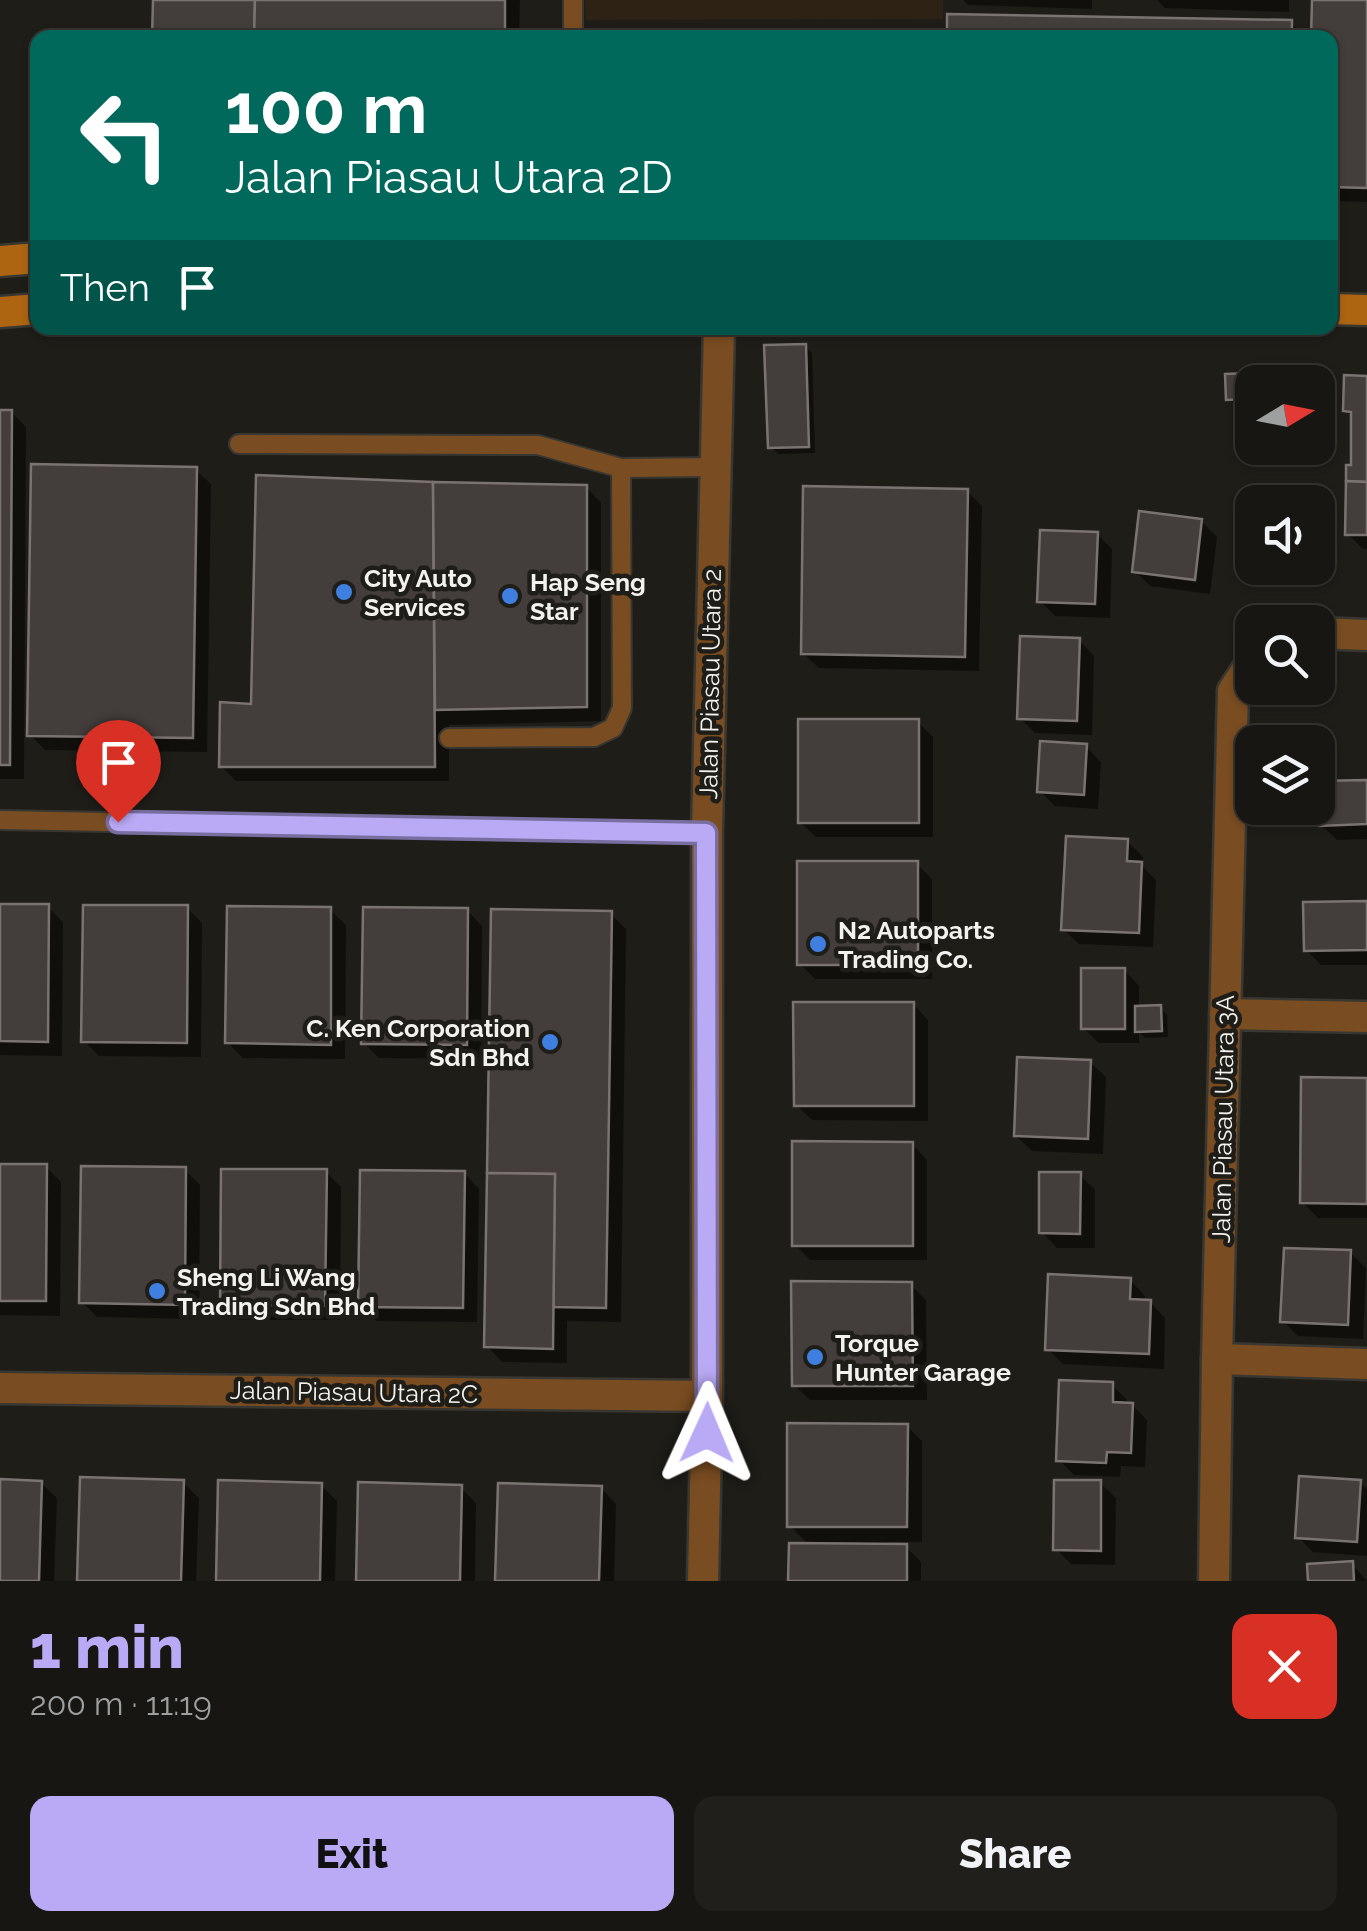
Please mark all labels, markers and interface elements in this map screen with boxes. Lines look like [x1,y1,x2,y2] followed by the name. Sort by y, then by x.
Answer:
[225,67,428,149] text: 100 m
[60,70,190,200] icon: left
[225,151,673,204] text: Jalan Piasau Utara 2D
[170,260,225,315] icon: arrive
[60,265,150,310] text: Then
[1235,365,1335,465] north arrow
[1235,365,1335,825] map controls
[1235,485,1335,585] button: sound
[364,563,472,622] place label: City Auto Services
[530,567,646,626] place label: Hap Seng Star
[693,568,727,800] street label: Jalan Piasau Utara 2
[333,581,355,603] marker: City Auto Services
[499,585,521,607] marker: Hap Seng Star
[1235,605,1335,705] button: search
[76,720,161,823] pin
[1235,725,1335,825] button: layers
[91,735,146,790] icon: arrive
[838,915,995,974] place label: N2 Autoparts Trading Co.
[807,933,829,955] marker: N2 Autoparts Trading Co.
[1206,995,1240,1243] street label: Jalan Piasau Utara 3A
[306,1013,530,1072] place label: C. Ken Corporation Sdn Bhd
[539,1031,561,1053] marker: C. Ken Corporation Sdn Bhd
[177,1262,375,1321] place label: Sheng Li Wang Trading Sdn Bhd
[146,1280,168,1302] marker: Sheng Li Wang Trading Sdn Bhd
[835,1328,1011,1387] place label: Torque Hunter Garage
[804,1346,826,1368] marker: Torque Hunter Garage
[230,1375,478,1409] street label: Jalan Piasau Utara 2C
[655,1381,759,1485] position arrow
[30,1612,184,1682] text: 1 min
[1232,1614,1337,1719] button: close
[30,1685,212,1722] text: 200 m · 11:19
[30,1796,674,1911] button: Exit
[694,1796,1337,1911] button: Share

